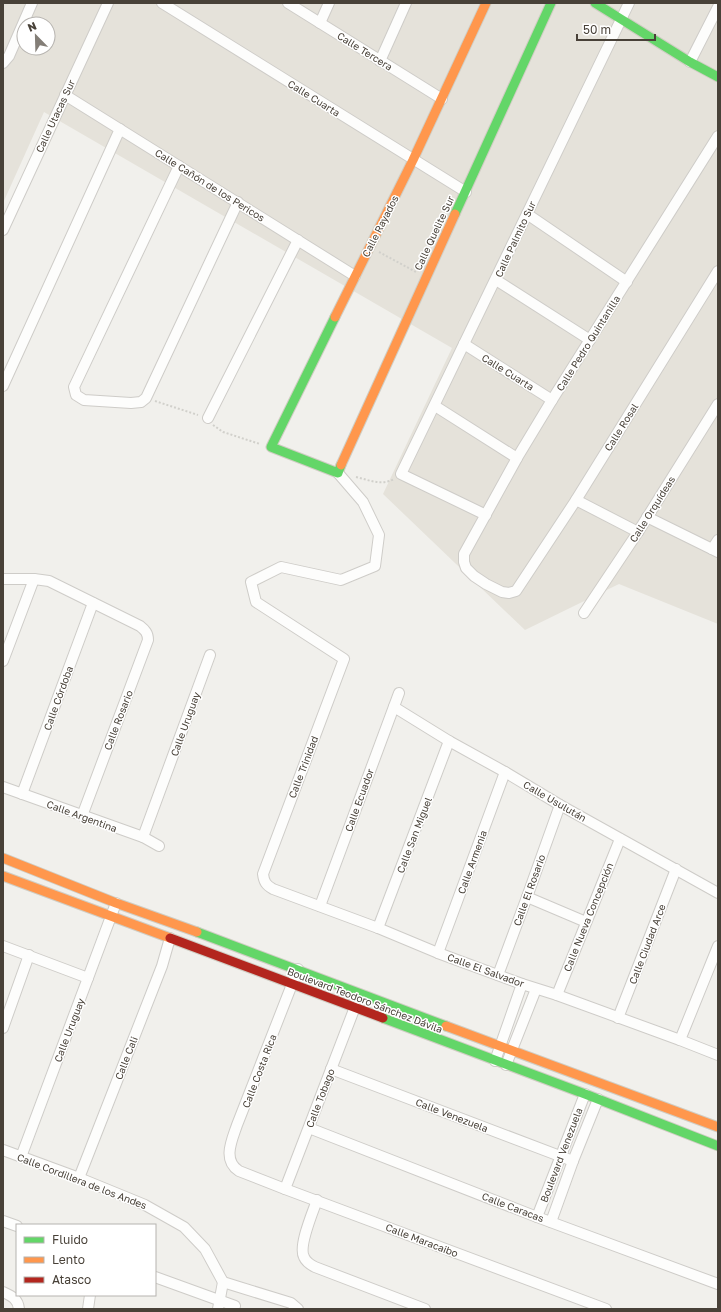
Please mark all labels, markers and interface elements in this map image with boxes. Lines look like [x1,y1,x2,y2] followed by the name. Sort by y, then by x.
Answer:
[16,16,56,56] north arrow
[577,16,655,42] scale bar
[26,19,38,34] text: N
[583,22,611,37] text: 50 m
[335,29,395,73] street label: Calle Tercera
[33,77,77,154] street label: Calle Utacas Sur
[286,77,342,119] street label: Calle Cuarta
[153,146,267,224] street label: Calle Cañón de los Pericos
[359,193,401,259] street label: Calle Rayados
[411,194,457,272] street label: Calle Quelite Sur
[492,199,538,279] street label: Calle Palmito Sur
[554,293,622,393] street label: Calle Pedro Quintanilla
[480,351,536,393] street label: Calle Cuarta
[602,401,640,453] street label: Calle Rosal
[627,474,677,544] street label: Calle Orquídeas
[41,664,75,732] street label: Calle Córdoba
[101,688,135,752] street label: Calle Rosario
[168,690,202,758] street label: Calle Uruguay
[286,734,320,800] street label: Calle Trinidad
[342,767,376,833] street label: Calle Ecuador
[521,778,589,824] street label: Calle Usulután
[394,795,434,875] street label: Calle San Miguel
[45,798,119,834] street label: Calle Argentina
[455,829,489,895] street label: Calle Armenia
[511,853,547,927] street label: Calle El Rosario
[561,861,615,973] street label: Calle Nueva Concepción
[626,902,668,986] street label: Calle Ciudad Arce
[446,951,526,990] street label: Calle El Salvador
[286,965,444,1035] street label: Boulevard Teodoro Sánchez Dávila
[51,996,87,1064] street label: Calle Uruguay
[239,1032,279,1110] street label: Calle Costa Rica
[112,1035,140,1081] street label: Calle Cali
[303,1067,337,1129] street label: Calle Tobago
[414,1096,490,1134] street label: Calle Venezuela
[537,1106,585,1204] street label: Boulevard Venezuela
[15,1151,149,1211] street label: Calle Cordillera de los Andes
[480,1190,546,1224] street label: Calle Caracas
[384,1221,460,1259] street label: Calle Maracaibo
[16,1224,156,1296] legend
[52,1232,88,1247] text: Fluido
[52,1252,85,1267] text: Lento
[52,1272,91,1287] text: Atasco

